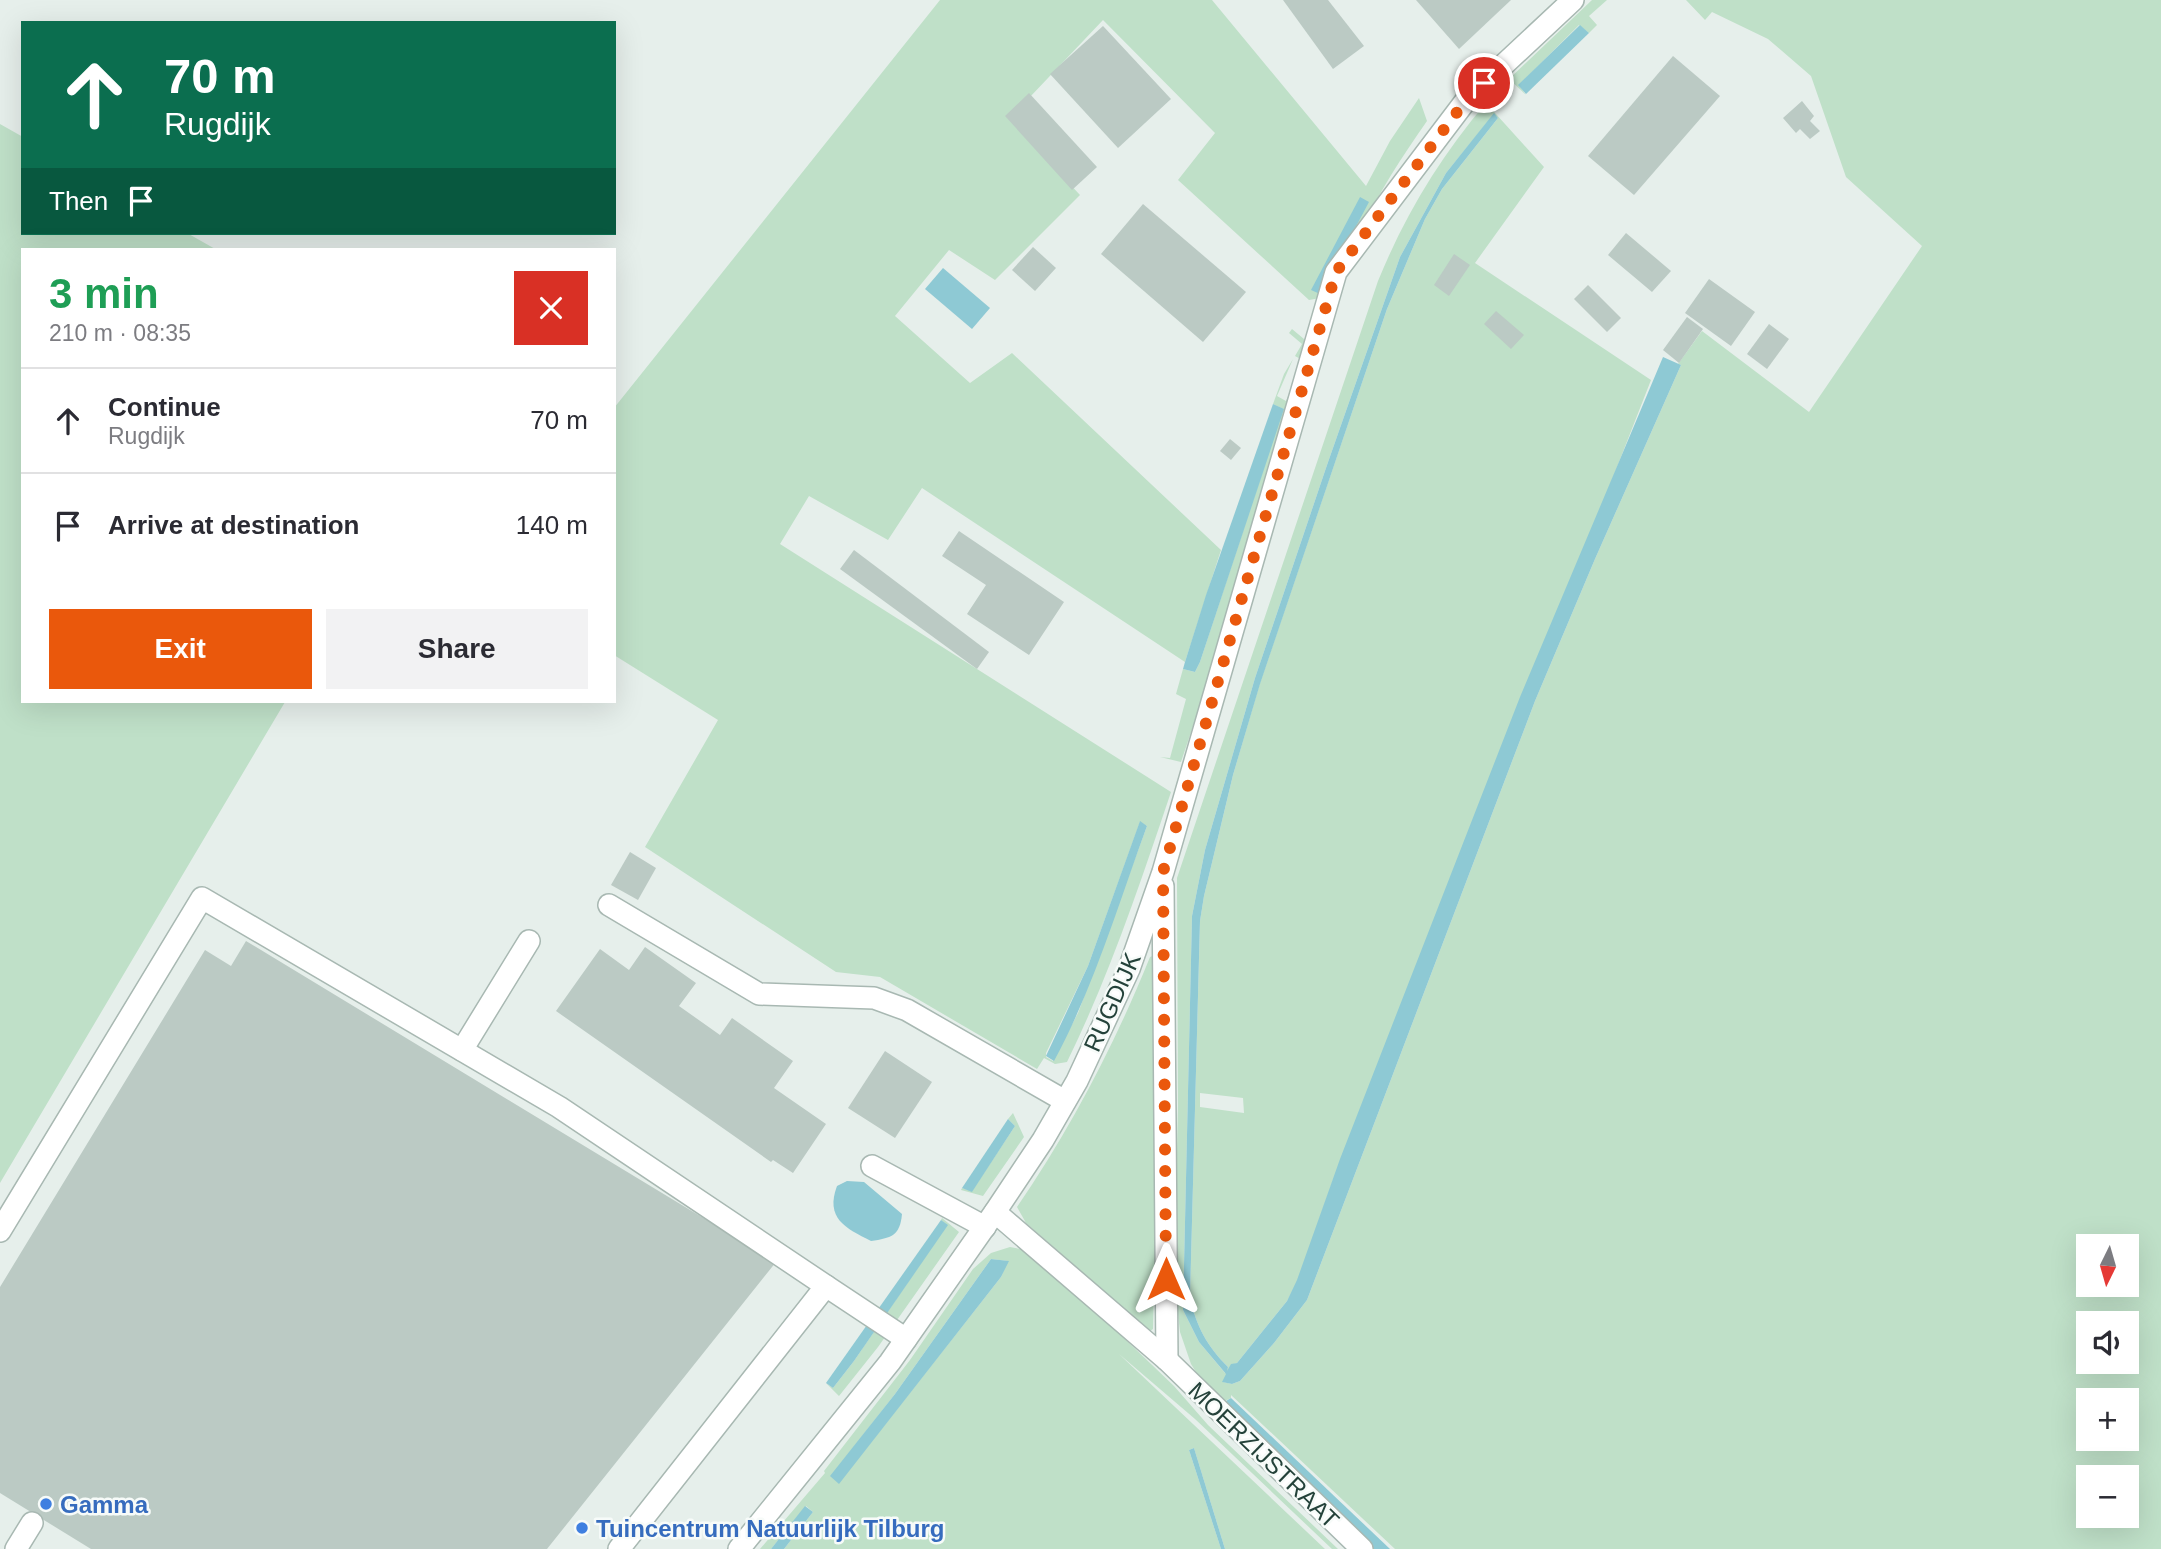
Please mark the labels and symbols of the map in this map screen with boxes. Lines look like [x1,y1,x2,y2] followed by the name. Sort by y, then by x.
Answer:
[1454,53,1514,113] pin
[1078,948,1146,1056] street label: RUGDIJK
[2076,1234,2138,1297] north arrow
[1129,1242,1203,1316] position arrow
[1183,1376,1345,1534] street label: MOERZIJSTRAAT
[60,1491,149,1518] place label: Gamma
[38,1496,54,1512] marker: Gamma
[596,1515,944,1542] place label: Tuincentrum Natuurlijk Tilburg
[574,1520,590,1536] marker: Tuincentrum Natuurlijk Tilburg

